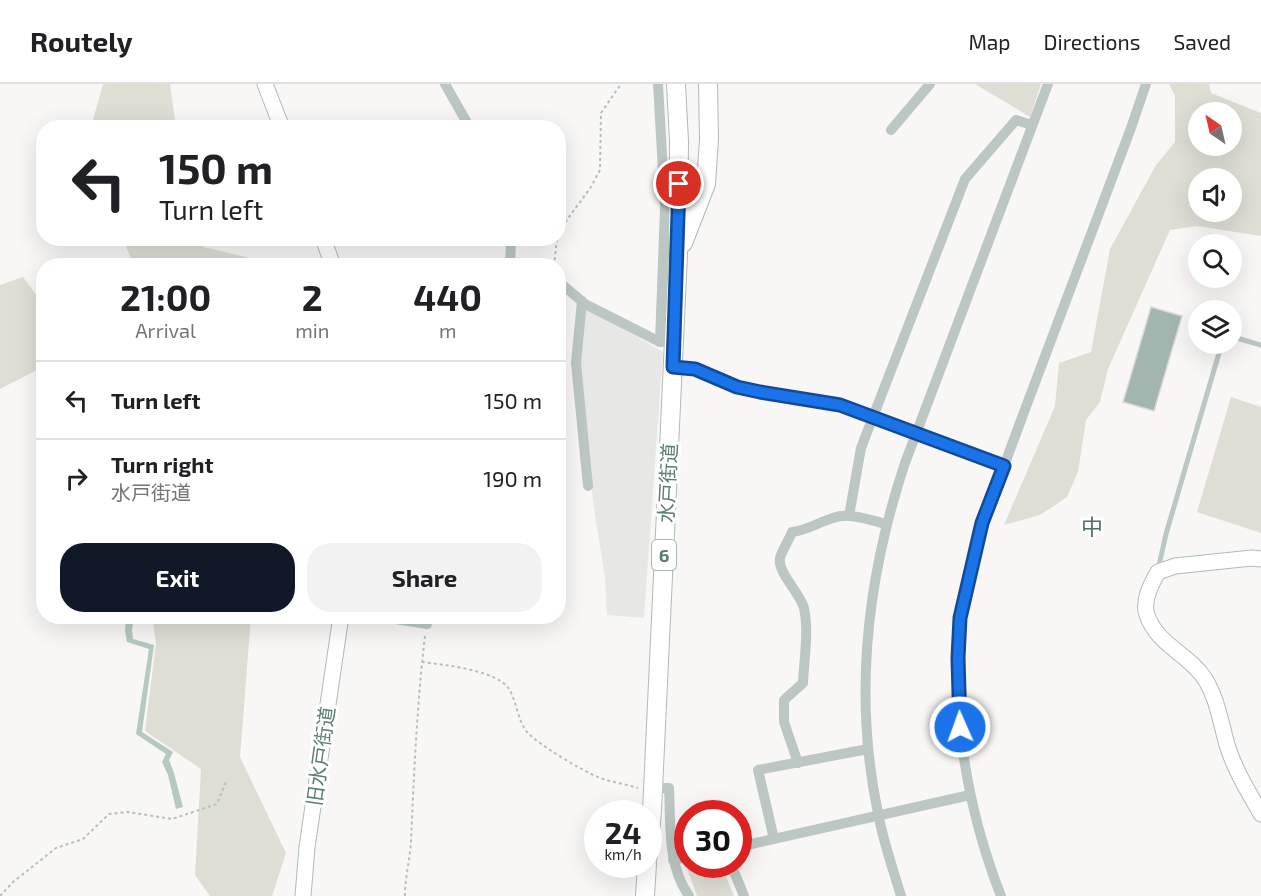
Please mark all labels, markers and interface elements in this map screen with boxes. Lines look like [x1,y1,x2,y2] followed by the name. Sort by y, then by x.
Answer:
[30,24,133,58] text: Routely
[968,29,1011,54] text: Map
[1044,29,1140,54] text: Directions
[1173,29,1231,54] text: Saved
[1188,102,1242,156] north arrow
[1188,102,1242,354] map controls
[159,142,273,192] text: 150 m
[60,144,138,222] icon: left
[653,158,704,209] pin
[662,167,695,200] icon: arrive
[1188,168,1242,222] button: sound
[159,193,263,225] text: Turn left
[1188,234,1242,288] button: search
[120,275,211,318] text: 21:00
[302,275,323,318] text: 2
[413,275,482,318] text: 440
[1188,300,1242,354] button: layers
[135,318,196,342] text: Arrival
[295,318,329,342] text: min
[439,318,456,342] text: m
[60,384,93,417] icon: left
[111,387,200,413] text: Turn left
[484,387,542,413] text: 150 m
[653,442,681,524] street label: 水戸街道
[111,451,213,477] text: Turn right
[60,462,93,495] icon: right
[483,465,542,491] text: 190 m
[111,480,191,504] text: 水戸街道
[1081,513,1103,539] district label: 中
[652,540,676,570] road number: 6
[60,543,295,612] button: Exit
[307,543,542,612] button: Share
[928,695,992,759] position arrow
[301,705,339,807] street label: 旧水戸街道
[674,800,752,878] speed limit sign: 30
[605,814,641,850] text: 24
[604,845,642,863] text: km/h

